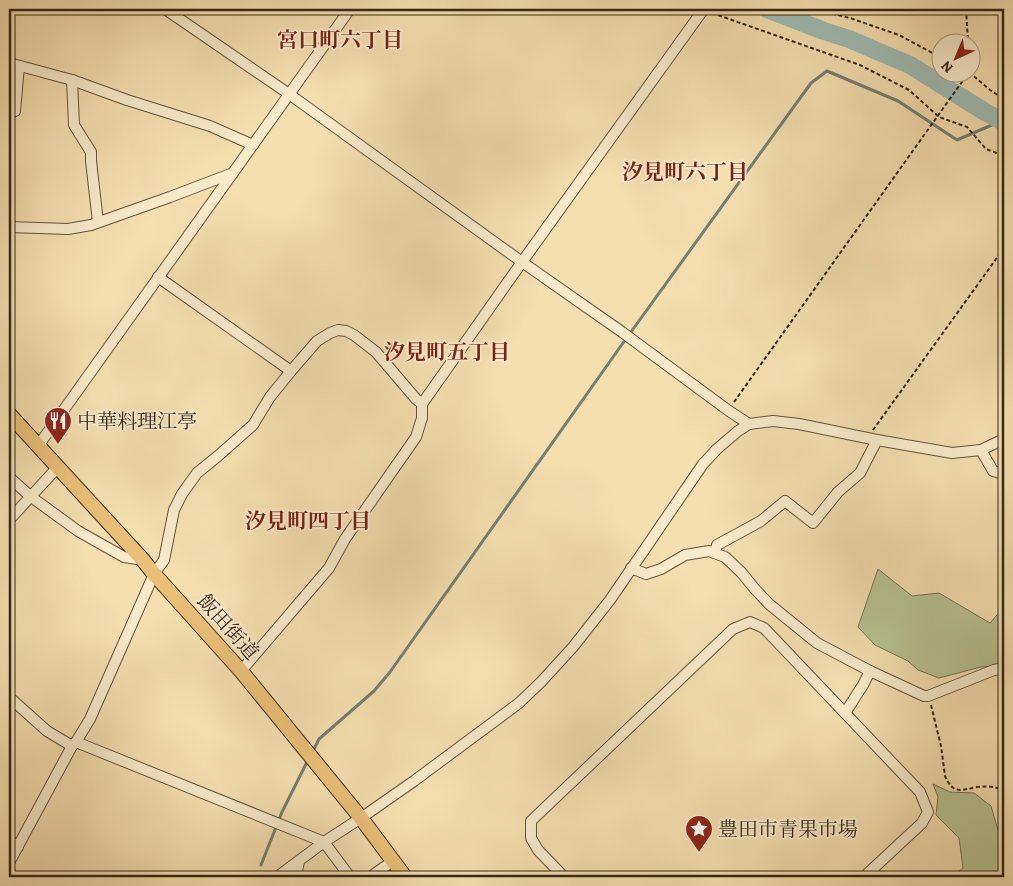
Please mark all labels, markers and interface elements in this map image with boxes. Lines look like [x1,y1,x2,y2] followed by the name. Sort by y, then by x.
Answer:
[277,26,403,54] district label: 宮口町六丁目
[930,32,980,82] north arrow
[937,57,958,77] text: N
[622,158,748,186] district label: 汐見町六丁目
[384,338,510,366] district label: 汐見町五丁目
[43,406,73,445] restaurant icon: 中華料理江亭
[77,408,197,435] place label: 中華料理江亭
[245,507,371,535] district label: 汐見町四丁目
[191,588,265,666] street label: 飯田街道
[684,814,714,853] place icon: 豊田市青果市場
[718,816,858,843] place label: 豊田市青果市場

